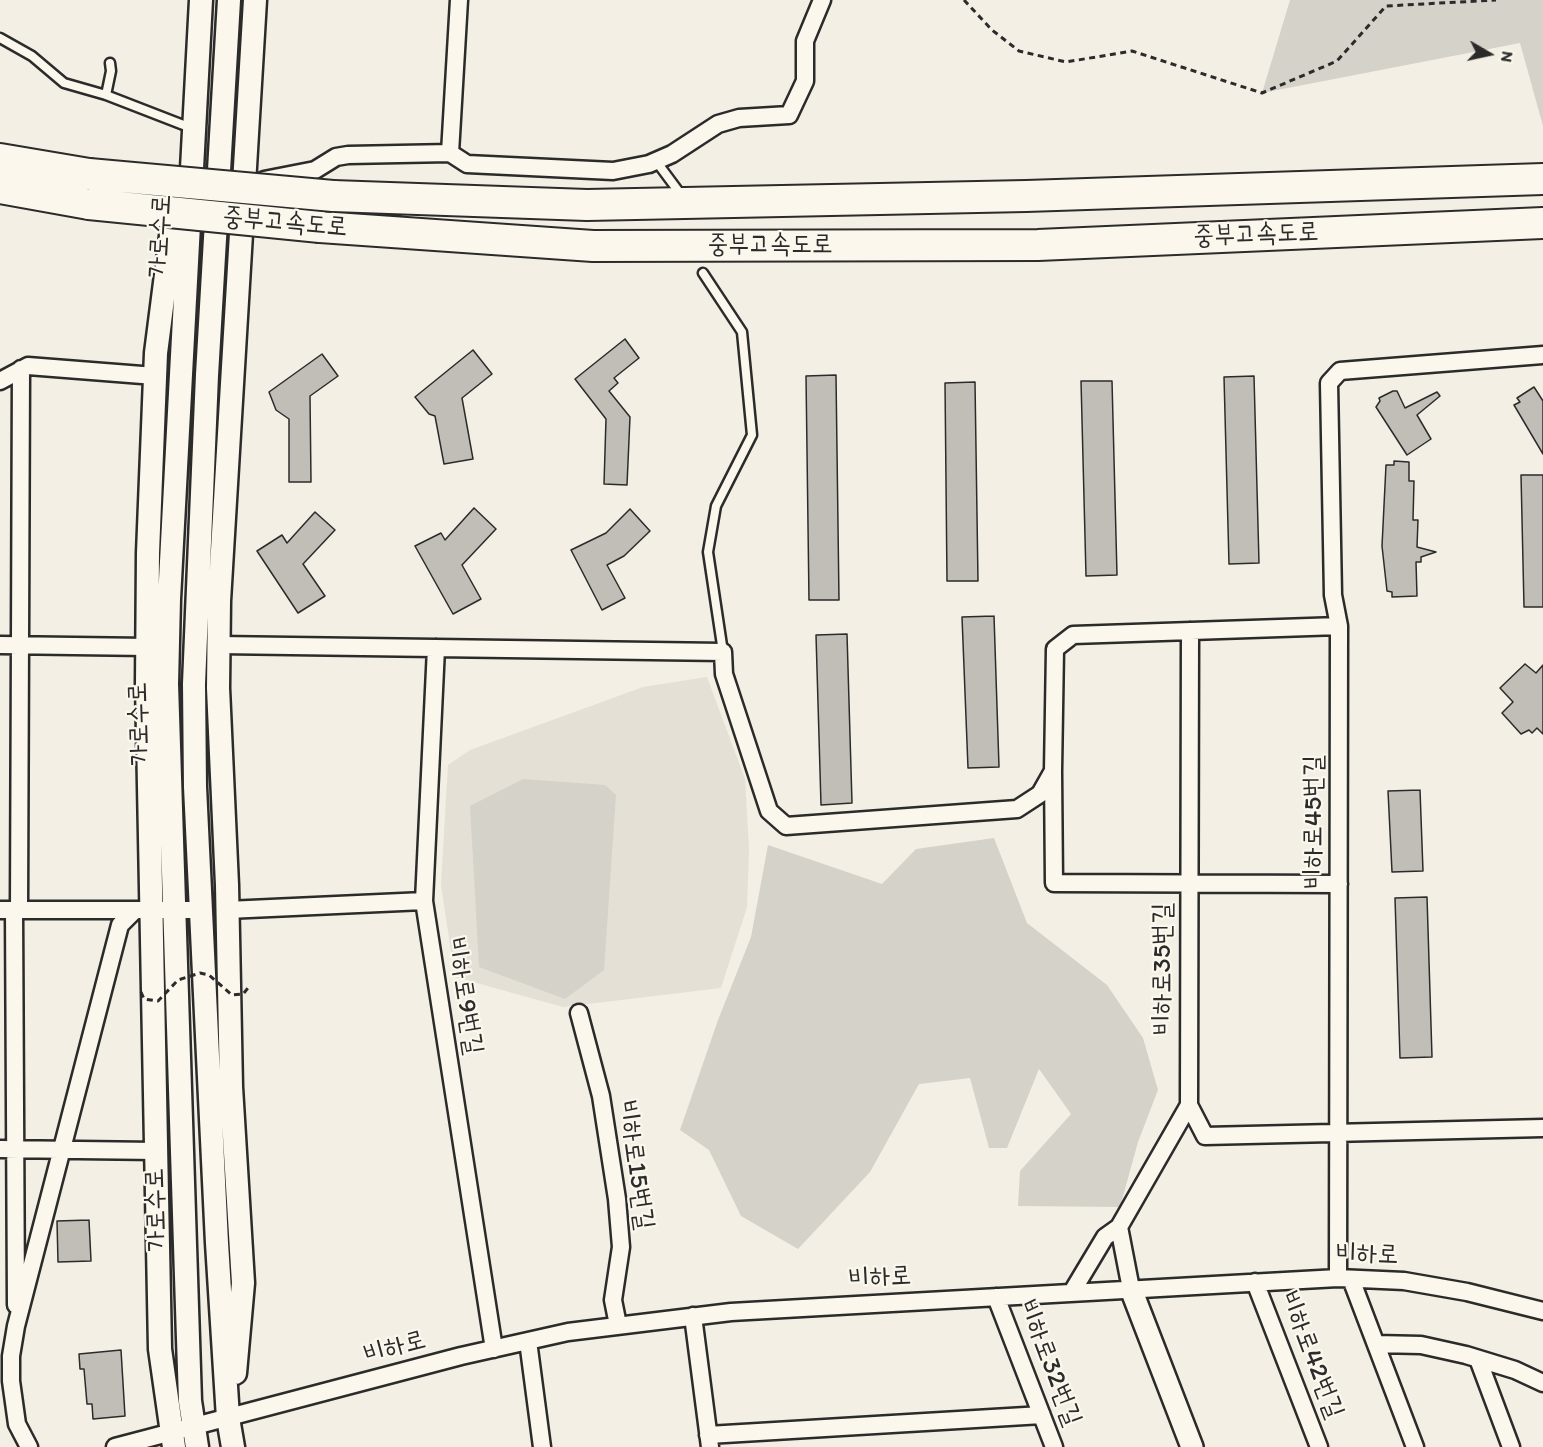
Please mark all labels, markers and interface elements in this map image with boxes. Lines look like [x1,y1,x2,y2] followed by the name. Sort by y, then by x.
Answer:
[1459,24,1519,84] north arrow
[1497,50,1518,64] text: N
[143,193,179,279] street label: 가로수로
[221,202,349,244] street label: 중부고속도로
[1193,217,1319,253] street label: 중부고속도로
[707,229,833,261] street label: 중부고속도로
[123,682,157,766] street label: 가로수로
[1298,755,1330,889] street label: 비하로45번길
[1147,903,1179,1035] street label: 비하로35번길
[439,935,489,1057] street label: 비하로9번길
[610,1098,660,1232] street label: 비하로15번길
[140,1168,174,1252] street label: 가로수로
[1335,1238,1399,1272] street label: 비하로
[848,1261,912,1295] street label: 비하로
[1272,1287,1350,1423] street label: 비하로42번길
[1011,1296,1087,1430] street label: 비하로32번길
[361,1325,429,1371] street label: 비하로

